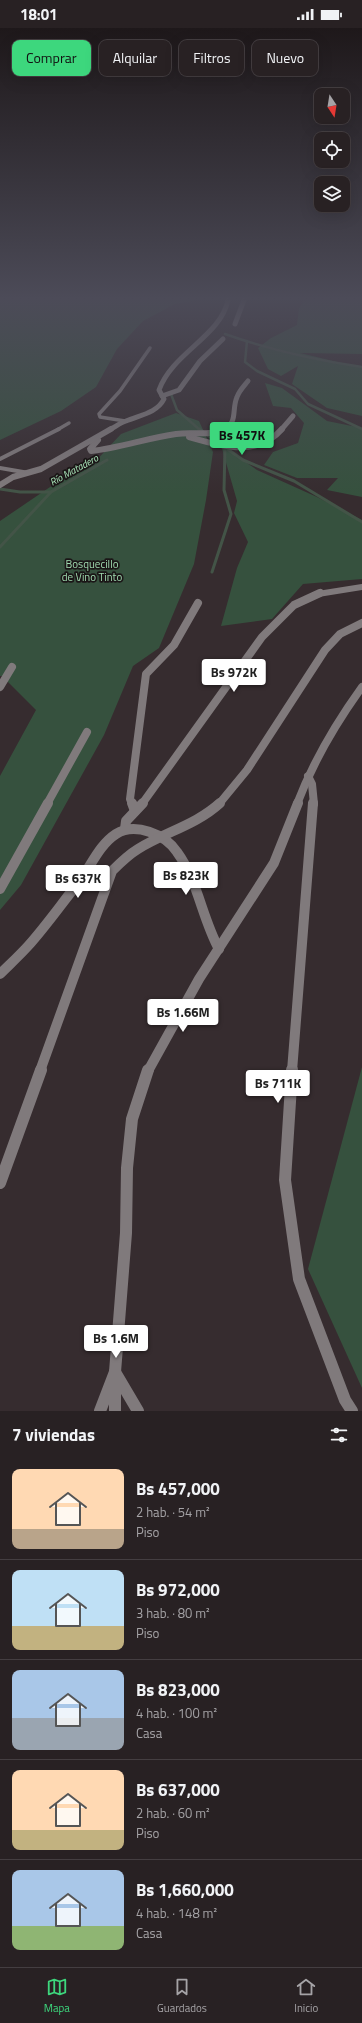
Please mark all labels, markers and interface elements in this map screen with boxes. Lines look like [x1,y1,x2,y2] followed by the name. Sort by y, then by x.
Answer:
[20,3,57,26] text: 18:01
[12,40,91,76] chip: Comprar
[99,40,171,76] chip: Alquilar
[179,40,244,76] chip: Filtros
[252,40,318,76] chip: Nuevo
[314,88,350,124] north arrow
[314,88,350,212] map controls
[314,132,350,168] button: locate
[314,176,350,212] button: layers
[205,422,279,456] pin: Bs 457K
[219,425,265,445] text: Bs 457K
[47,450,102,489] water label: Río Matadero
[62,556,122,585] park label: Bosquecillo de Vino Tinto
[197,659,271,693] pin: Bs 972K
[211,662,257,682] text: Bs 972K
[149,862,223,896] pin: Bs 823K
[41,865,115,899] pin: Bs 637K
[163,865,209,885] text: Bs 823K
[55,868,101,888] text: Bs 637K
[142,999,224,1033] pin: Bs 1.66M
[156,1002,210,1022] text: Bs 1.66M
[241,1070,315,1104] pin: Bs 711K
[255,1073,301,1093] text: Bs 711K
[79,1325,153,1359] pin: Bs 1.6M
[93,1328,139,1348] text: Bs 1.6M
[12,1422,95,1448] text: 7 viviendas
[328,1424,350,1446] icon: filters
[136,1476,220,1502] text: Bs 457,000
[44,1485,92,1533] icon: home
[136,1502,210,1522] text: 2 hab. · 54 m²
[136,1522,159,1542] text: Piso
[136,1577,220,1603] text: Bs 972,000
[44,1586,92,1634] icon: home
[136,1603,210,1623] text: 3 hab. · 80 m²
[136,1623,159,1643] text: Piso
[136,1677,220,1703] text: Bs 823,000
[44,1686,92,1734] icon: home
[136,1703,217,1723] text: 4 hab. · 100 m²
[136,1723,162,1743] text: Casa
[136,1777,220,1803] text: Bs 637,000
[44,1786,92,1834] icon: home
[136,1803,210,1823] text: 2 hab. · 60 m²
[136,1823,159,1843] text: Piso
[136,1877,234,1903] text: Bs 1,660,000
[44,1886,92,1934] icon: home
[136,1903,217,1923] text: 4 hab. · 148 m²
[136,1923,162,1943] text: Casa
[44,1976,70,2016] tab: Mapa
[157,1976,207,2016] tab: Guardados
[294,1976,318,2016] tab: Inicio

